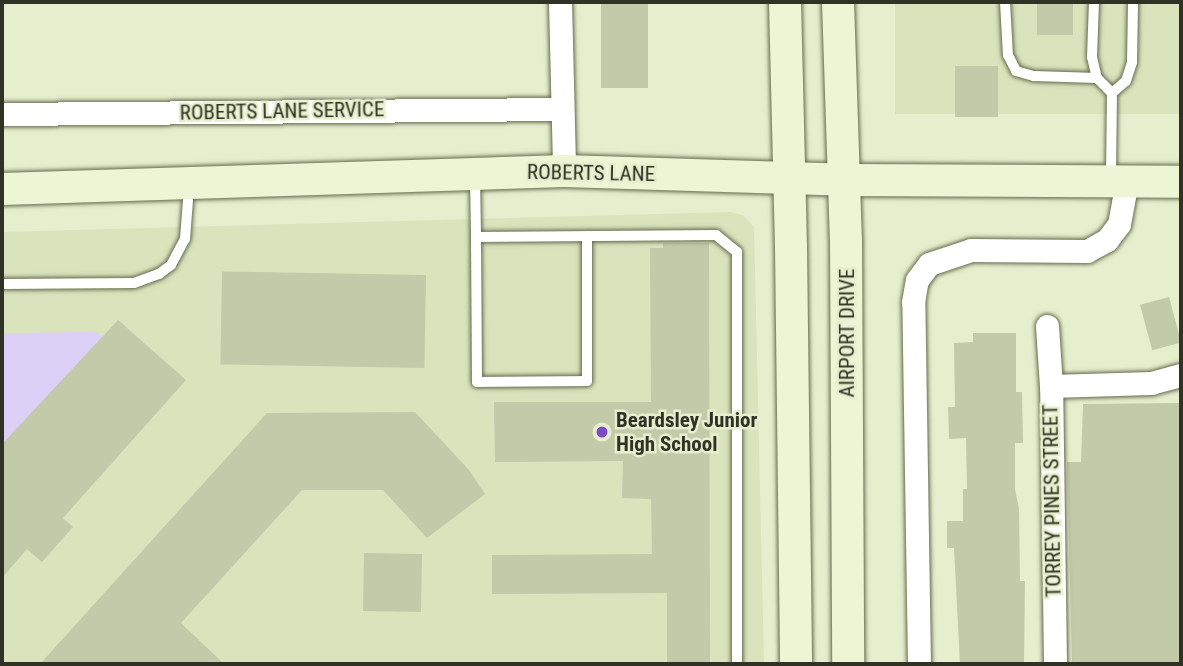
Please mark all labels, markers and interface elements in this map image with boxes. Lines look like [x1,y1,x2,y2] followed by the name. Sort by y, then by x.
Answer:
[179,97,385,125] street label: ROBERTS LANE SERVICE
[527,159,655,187] street label: ROBERTS LANE
[834,268,860,398] street label: AIRPORT DRIVE
[1038,404,1066,598] street label: TORREY PINES STREET
[616,407,757,457] place label: Beardsley Junior High School
[594,424,610,440] marker: Beardsley Junior High School

